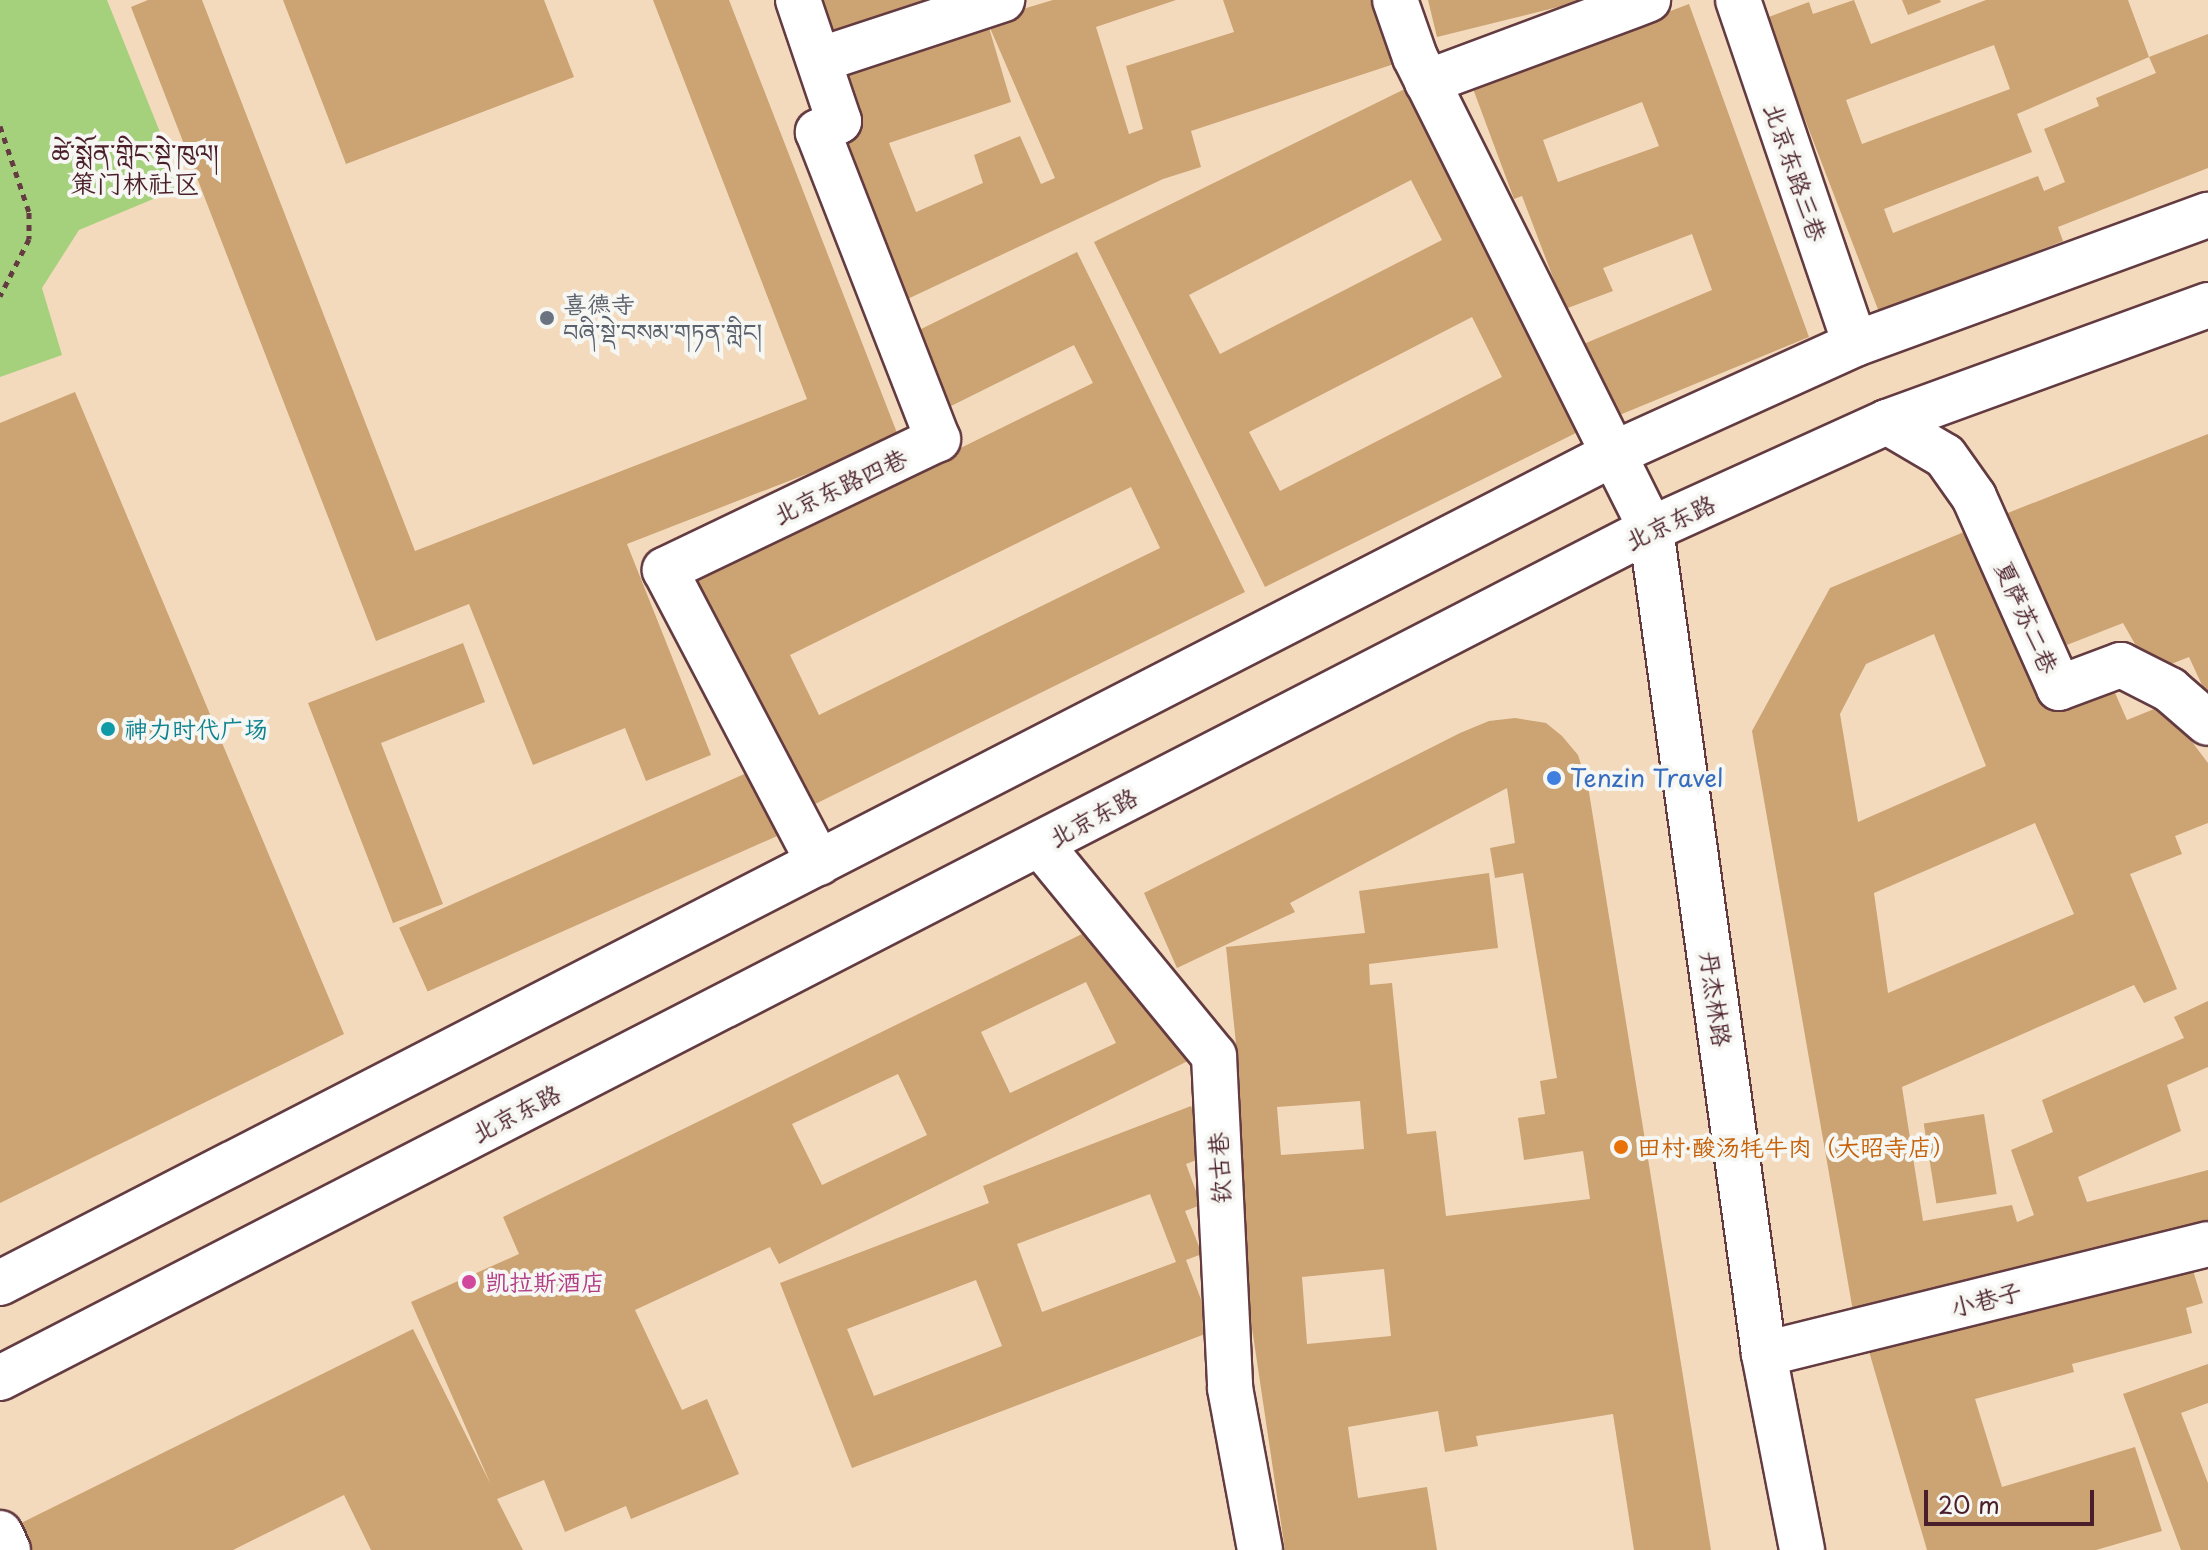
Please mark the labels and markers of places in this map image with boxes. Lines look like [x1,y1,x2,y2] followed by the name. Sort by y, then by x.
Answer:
[563,290,762,346] place label: 喜德寺 བཞི་སྡེ་བསམ་གཏན་གླིང།
[538,309,556,327] marker: 喜德寺 བཞི་སྡེ་བསམ་གཏན་གླིང།
[124,715,268,743] place label: 神力时代广场
[99,720,117,738] marker: 神力时代广场
[1570,764,1723,792] place label: Tenzin Travel
[1545,769,1563,787] marker: Tenzin Travel
[1637,1133,1956,1161] place label: 田村·酸汤牦牛肉（大昭寺店）
[1612,1138,1630,1156] marker: 田村·酸汤牦牛肉（大昭寺店）
[485,1268,605,1296] place label: 凯拉斯酒店
[460,1273,478,1291] marker: 凯拉斯酒店

